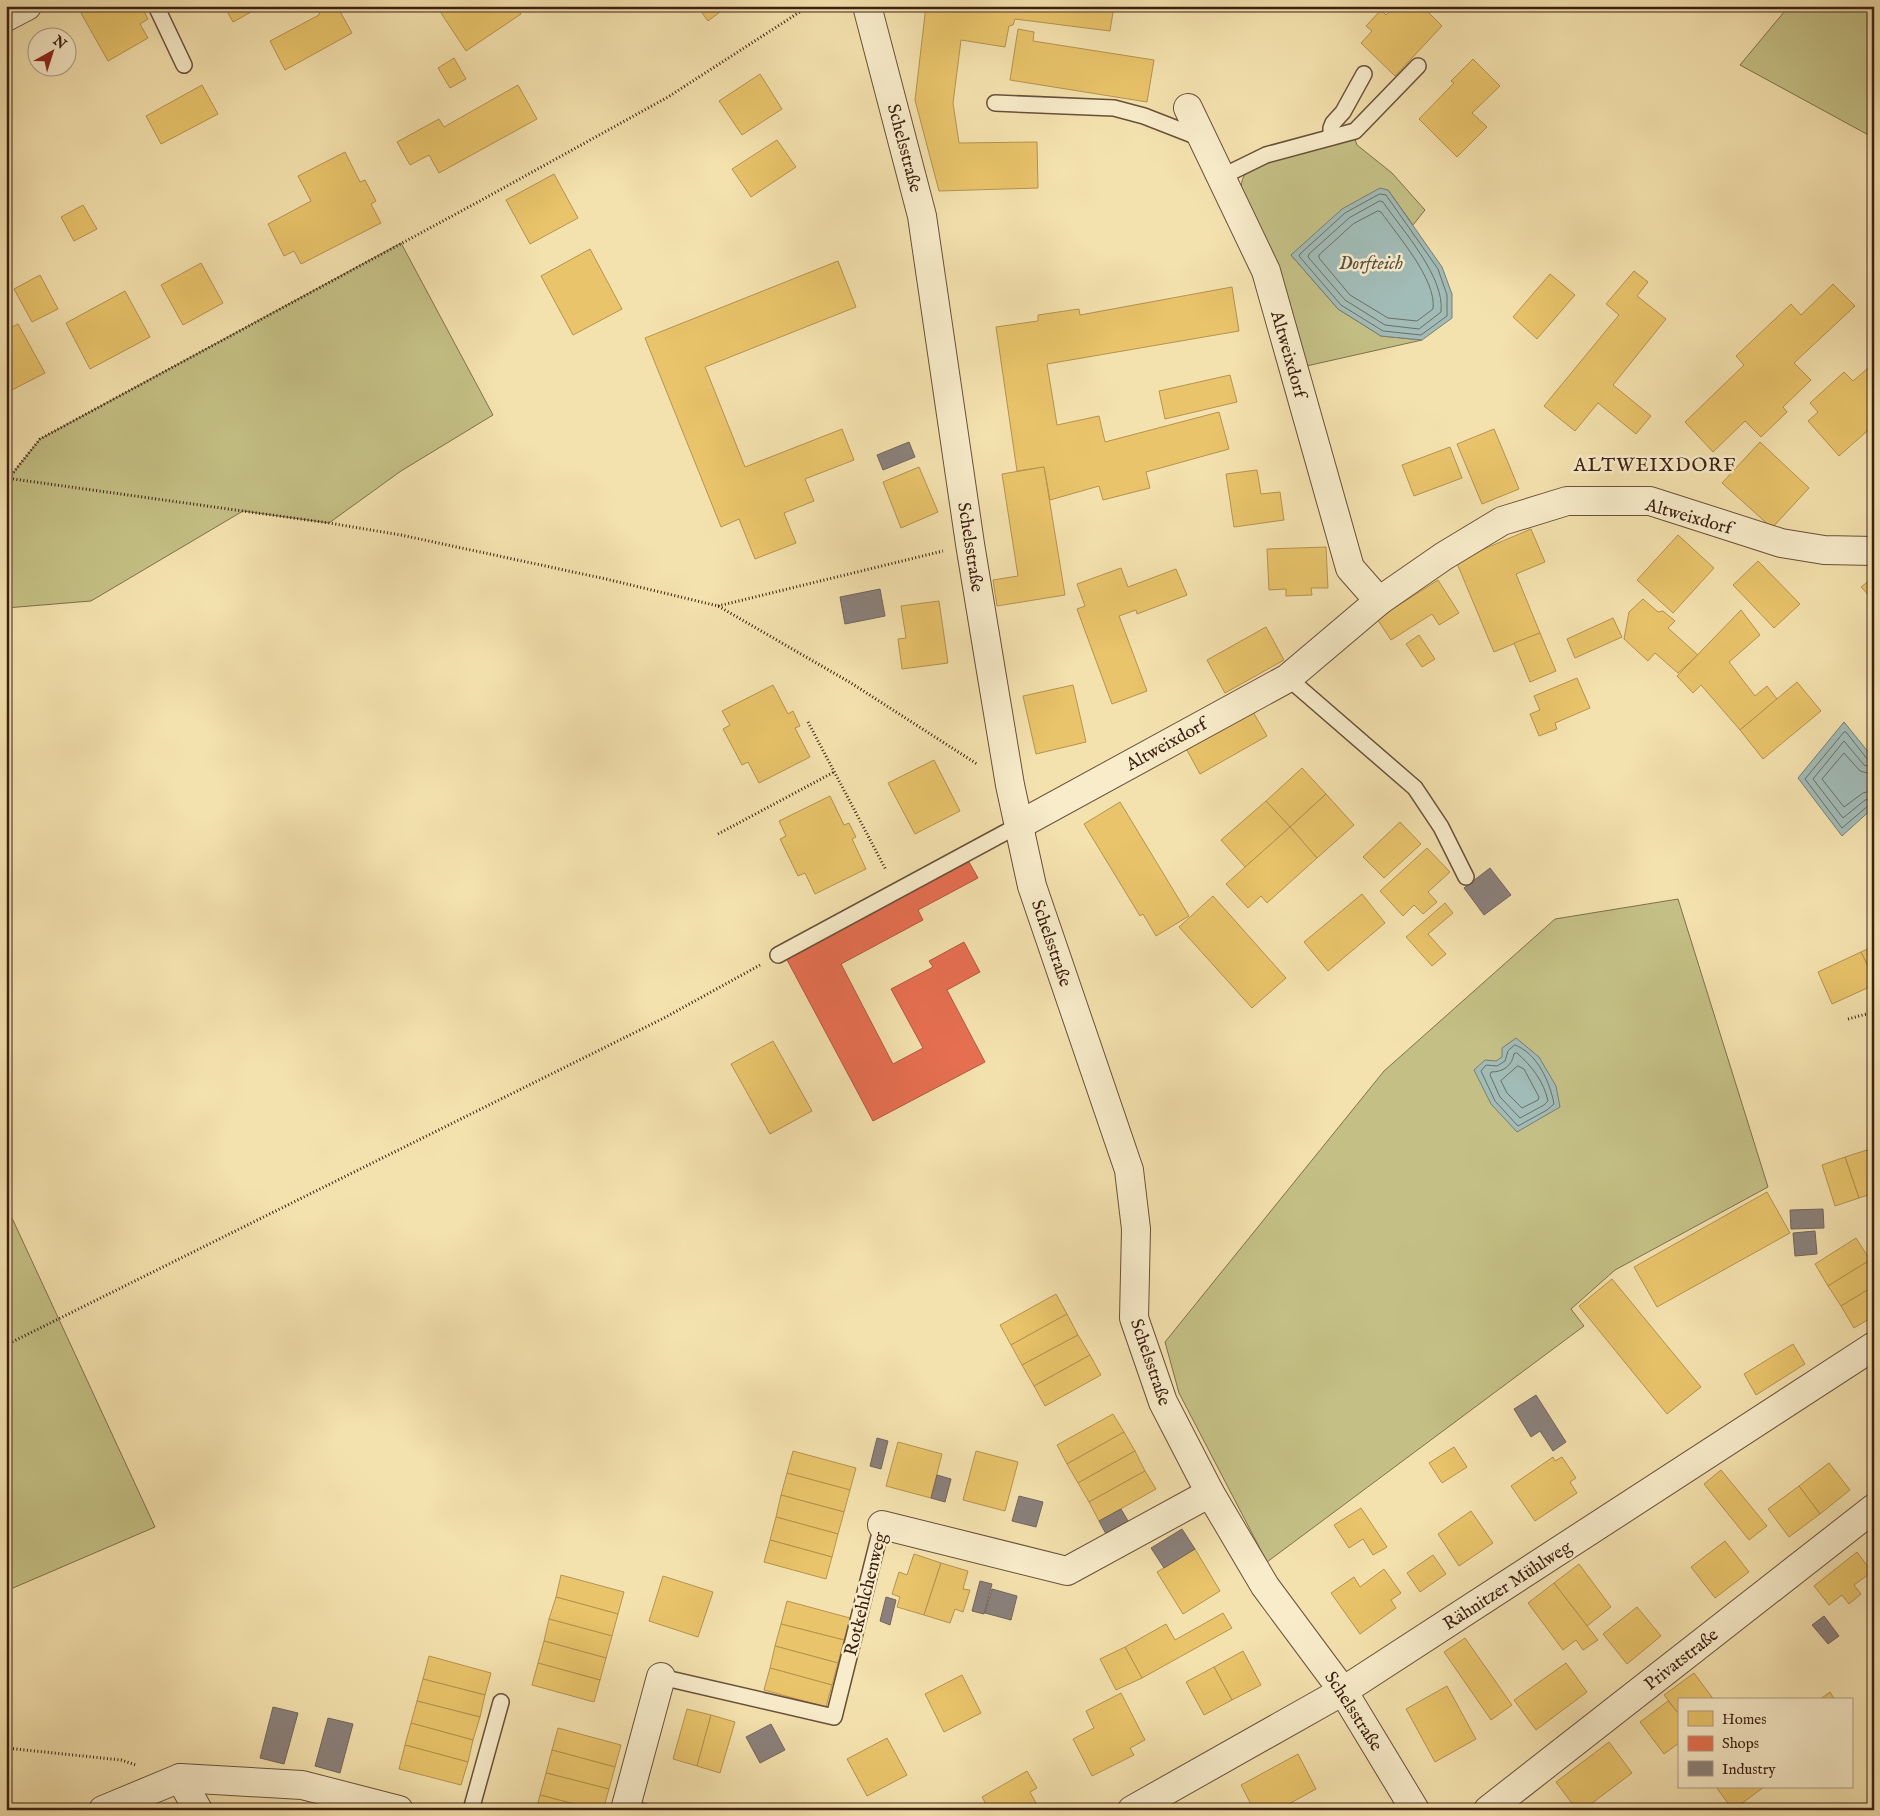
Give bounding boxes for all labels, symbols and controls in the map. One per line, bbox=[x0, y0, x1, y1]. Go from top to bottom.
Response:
north arrow bbox=[28, 28, 78, 78]
text: N bbox=[48, 31, 70, 53]
street label: Schelsstraße bbox=[881, 102, 926, 195]
water label: Dorfteich bbox=[1339, 252, 1403, 276]
street label: Altweixdorf bbox=[1264, 307, 1312, 404]
district label: ALTWEIXDORF bbox=[1573, 454, 1736, 478]
street label: Altweixdorf bbox=[1642, 494, 1738, 542]
street label: Schelsstraße bbox=[951, 501, 988, 594]
street label: Altweixdorf bbox=[1121, 712, 1214, 777]
street label: Schelsstraße bbox=[1025, 897, 1076, 990]
street label: Schelsstraße bbox=[1124, 1316, 1175, 1409]
street label: Rotkehlchenweg bbox=[840, 1530, 893, 1658]
street label: Rähnitzer Mühlweg bbox=[1439, 1536, 1577, 1636]
street label: Privatstraße bbox=[1640, 1624, 1724, 1696]
street label: Schelsstraße bbox=[1318, 1668, 1387, 1756]
legend bbox=[1678, 1698, 1852, 1788]
text: Homes bbox=[1722, 1710, 1766, 1729]
text: Shops bbox=[1722, 1734, 1759, 1753]
text: Industry bbox=[1722, 1760, 1776, 1779]

